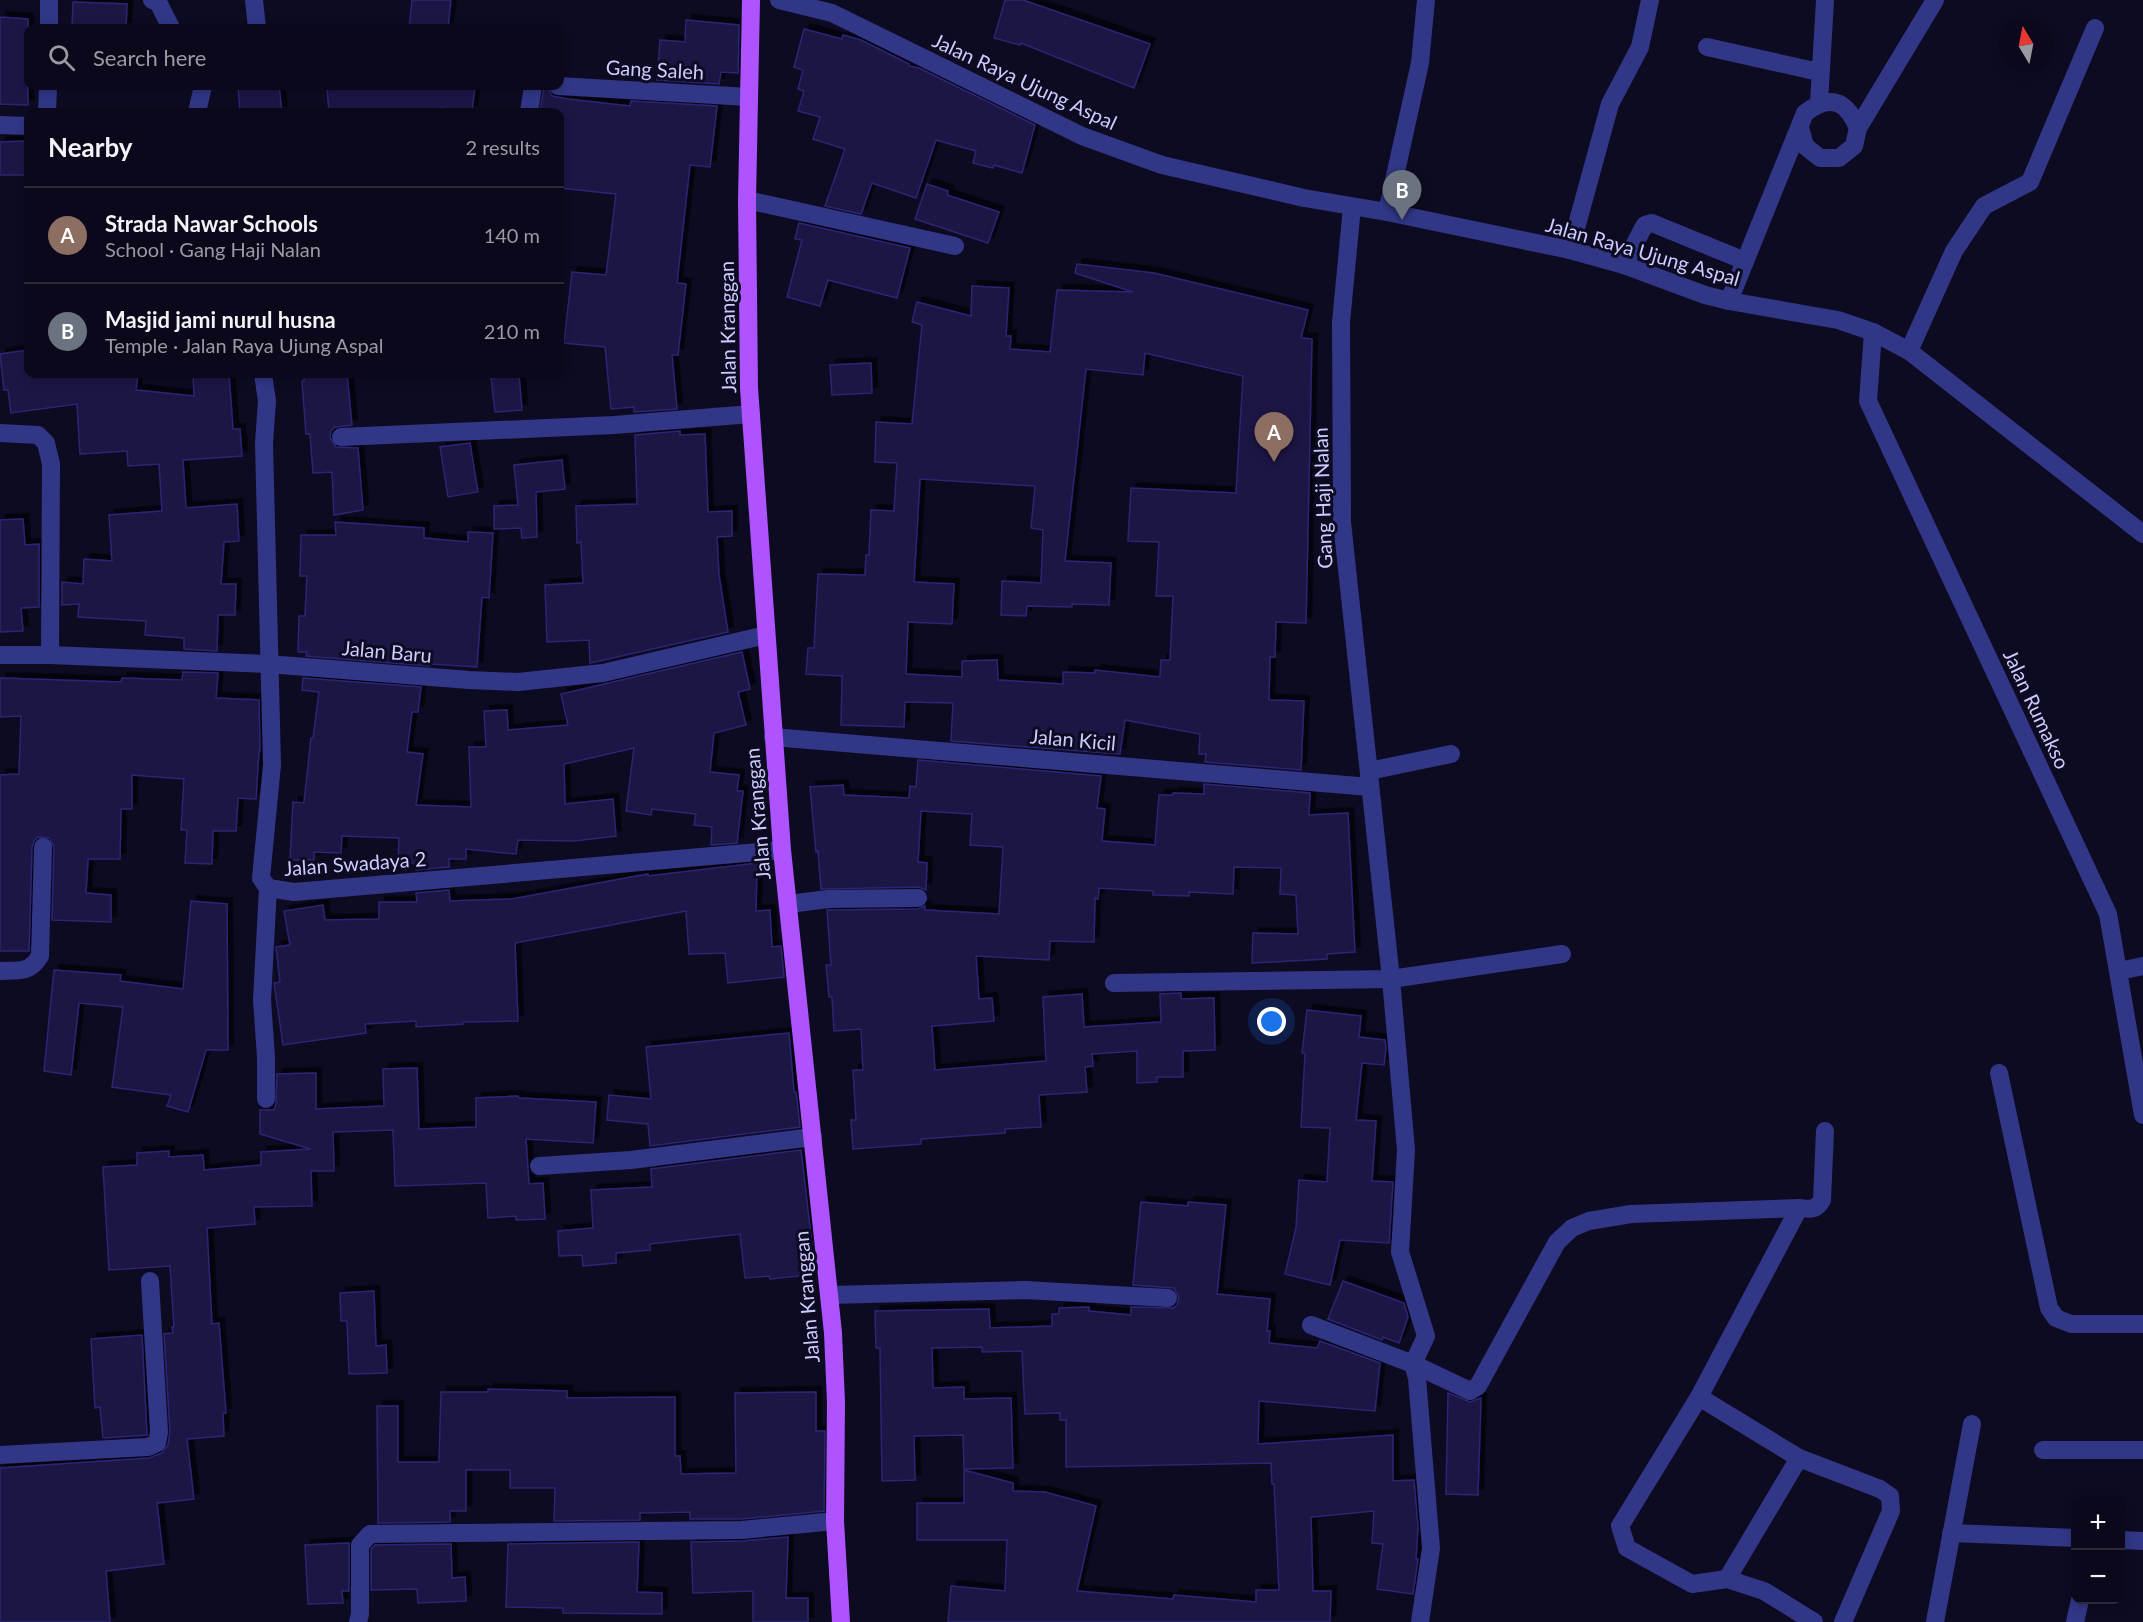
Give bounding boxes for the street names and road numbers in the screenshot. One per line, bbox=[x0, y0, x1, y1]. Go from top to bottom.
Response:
street label: Jalan Raya Ujung Aspal bbox=[929, 28, 1121, 134]
street label: Gang Saleh bbox=[605, 54, 705, 84]
street label: Jalan Raya Ujung Aspal bbox=[1543, 212, 1743, 290]
street label: Jalan Kranggan bbox=[714, 261, 740, 393]
street label: Gang Haji Nalan bbox=[1308, 427, 1336, 569]
street label: Jalan Baru bbox=[341, 635, 433, 667]
street label: Jalan Rumakso bbox=[1999, 646, 2075, 772]
street label: Jalan Kicil bbox=[1029, 723, 1117, 755]
street label: Jalan Kranggan bbox=[739, 747, 775, 881]
street label: Jalan Swadaya 2 bbox=[283, 846, 427, 880]
street label: Jalan Kranggan bbox=[788, 1230, 824, 1364]

